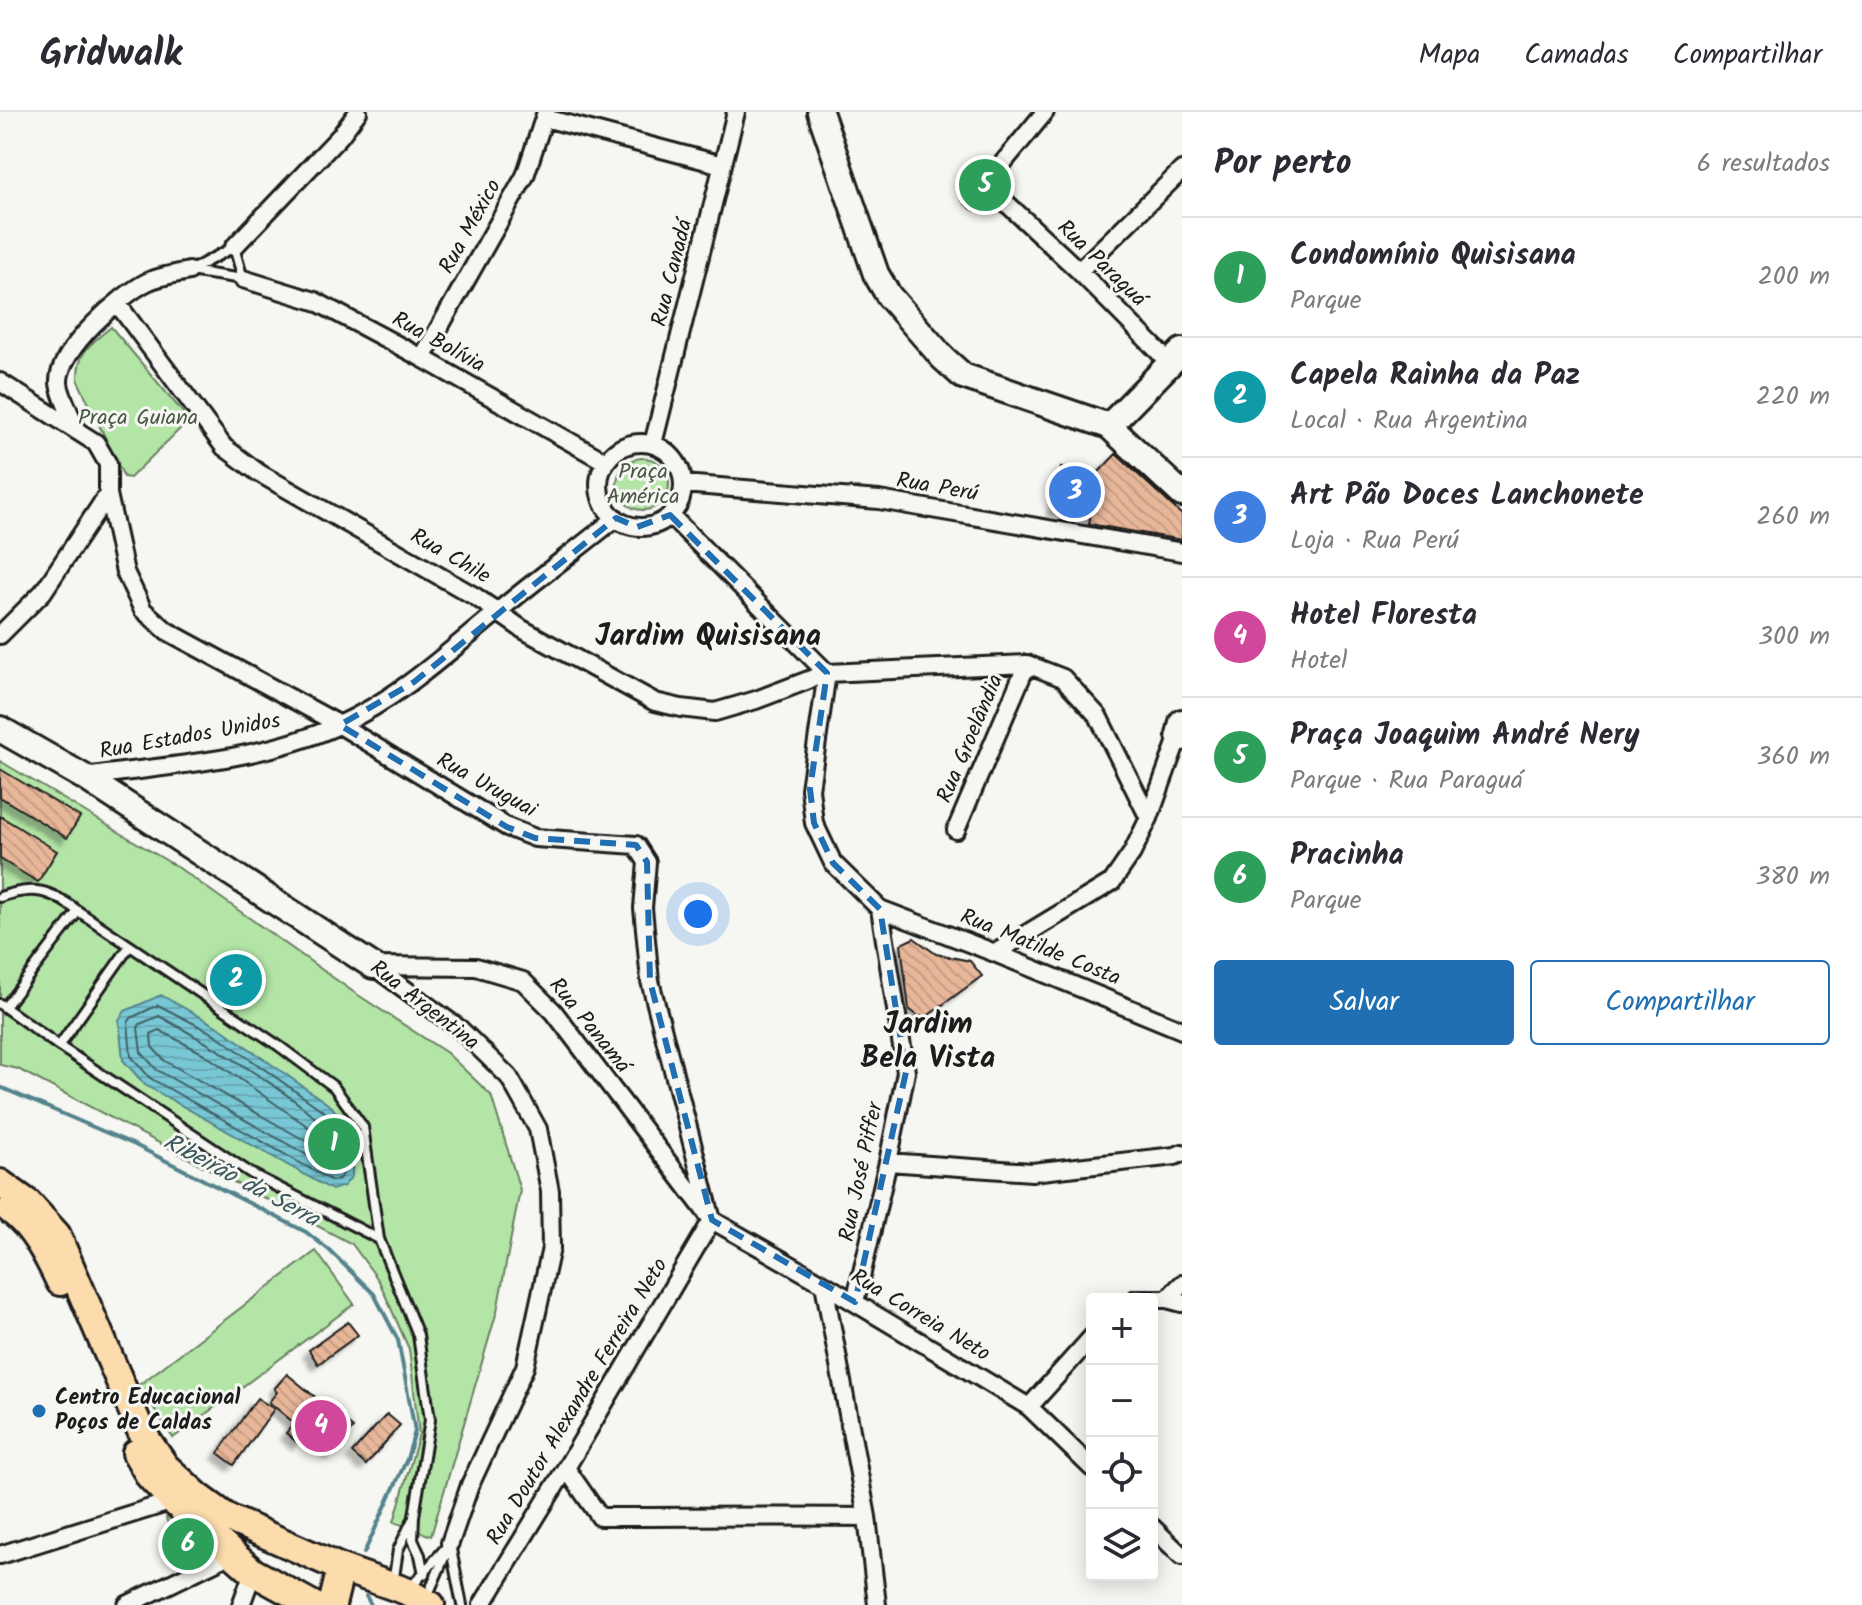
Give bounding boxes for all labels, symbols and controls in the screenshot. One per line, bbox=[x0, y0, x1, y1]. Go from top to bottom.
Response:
text: Gridwalk bbox=[40, 25, 182, 85]
text: Mapa bbox=[1419, 33, 1480, 78]
text: Camadas bbox=[1524, 33, 1629, 78]
text: Compartilhar bbox=[1673, 33, 1822, 78]
text: Por perto bbox=[1214, 137, 1352, 191]
text: 6 resultados bbox=[1697, 143, 1830, 185]
pin: 5 bbox=[959, 155, 1011, 215]
street label: Rua México bbox=[430, 173, 512, 281]
street label: Rua Paraguá bbox=[1048, 212, 1156, 318]
street label: Rua Canadá bbox=[643, 213, 704, 330]
text: Condomínio Quisisana bbox=[1290, 232, 1576, 280]
text: 1 bbox=[1236, 256, 1244, 298]
text: 200 m bbox=[1758, 256, 1830, 298]
text: Parque bbox=[1290, 280, 1361, 322]
street label: Rua Bolívia bbox=[385, 303, 491, 383]
text: Capela Rainha da Paz bbox=[1290, 352, 1580, 400]
text: 2 bbox=[1232, 376, 1248, 418]
text: 220 m bbox=[1756, 376, 1830, 418]
text: Local · Rua Argentina bbox=[1290, 400, 1528, 442]
park label: Praça Guiana bbox=[78, 401, 198, 436]
park label: Praça América bbox=[606, 455, 680, 515]
pin: 3 bbox=[1049, 462, 1101, 522]
street label: Rua Perú bbox=[893, 464, 981, 512]
text: Art Pão Doces Lanchonete bbox=[1290, 472, 1644, 520]
text: 3 bbox=[1233, 496, 1247, 538]
text: 260 m bbox=[1756, 496, 1830, 538]
street label: Rua Chile bbox=[403, 520, 497, 594]
text: Loja · Rua Perú bbox=[1290, 520, 1459, 562]
text: Hotel Floresta bbox=[1290, 592, 1477, 640]
district label: Jardim Quisisana bbox=[595, 613, 821, 661]
text: 4 bbox=[1233, 616, 1247, 658]
text: 300 m bbox=[1758, 616, 1830, 658]
text: Hotel bbox=[1290, 640, 1347, 682]
street label: Rua Groelândia bbox=[928, 669, 1014, 809]
street label: Rua Estados Unidos bbox=[97, 704, 284, 770]
text: Praça Joaquim André Nery bbox=[1290, 712, 1640, 760]
text: 5 bbox=[1233, 736, 1247, 778]
text: 360 m bbox=[1757, 736, 1830, 778]
street label: Rua Uruguai bbox=[429, 744, 543, 828]
text: Parque · Rua Paraguá bbox=[1290, 760, 1523, 802]
text: Pracinha bbox=[1290, 832, 1404, 880]
text: 6 bbox=[1233, 856, 1247, 898]
text: 380 m bbox=[1755, 856, 1830, 898]
text: Parque bbox=[1290, 880, 1361, 922]
your location bbox=[678, 894, 718, 934]
street label: Rua Matilde Costa bbox=[954, 900, 1126, 996]
pin: 2 bbox=[210, 950, 262, 1010]
street label: Rua Argentina bbox=[362, 952, 486, 1060]
button: Salvar bbox=[1214, 960, 1514, 1045]
button: Compartilhar bbox=[1530, 960, 1830, 1045]
street label: Rua Panamá bbox=[539, 970, 640, 1084]
district label: Jardim Bela Vista bbox=[861, 1001, 995, 1083]
street label: Rua José Piffer bbox=[830, 1097, 894, 1245]
pin: 1 bbox=[308, 1114, 360, 1174]
water label: Ribeirão da Serra bbox=[156, 1123, 328, 1239]
street label: Rua Doutor Alexandre Ferreira Neto bbox=[478, 1252, 678, 1552]
street label: Rua Correia Neto bbox=[843, 1260, 997, 1372]
map controls bbox=[1086, 1293, 1158, 1581]
button: + bbox=[1086, 1293, 1158, 1365]
button: − bbox=[1086, 1365, 1158, 1437]
place label: Centro Educacional Poços de Caldas bbox=[55, 1381, 240, 1441]
pin: 4 bbox=[295, 1396, 347, 1456]
marker: Centro Educacional Poços de Caldas bbox=[30, 1402, 48, 1420]
button: locate bbox=[1086, 1437, 1158, 1509]
button: layers bbox=[1086, 1509, 1158, 1581]
pin: 6 bbox=[162, 1514, 214, 1574]

